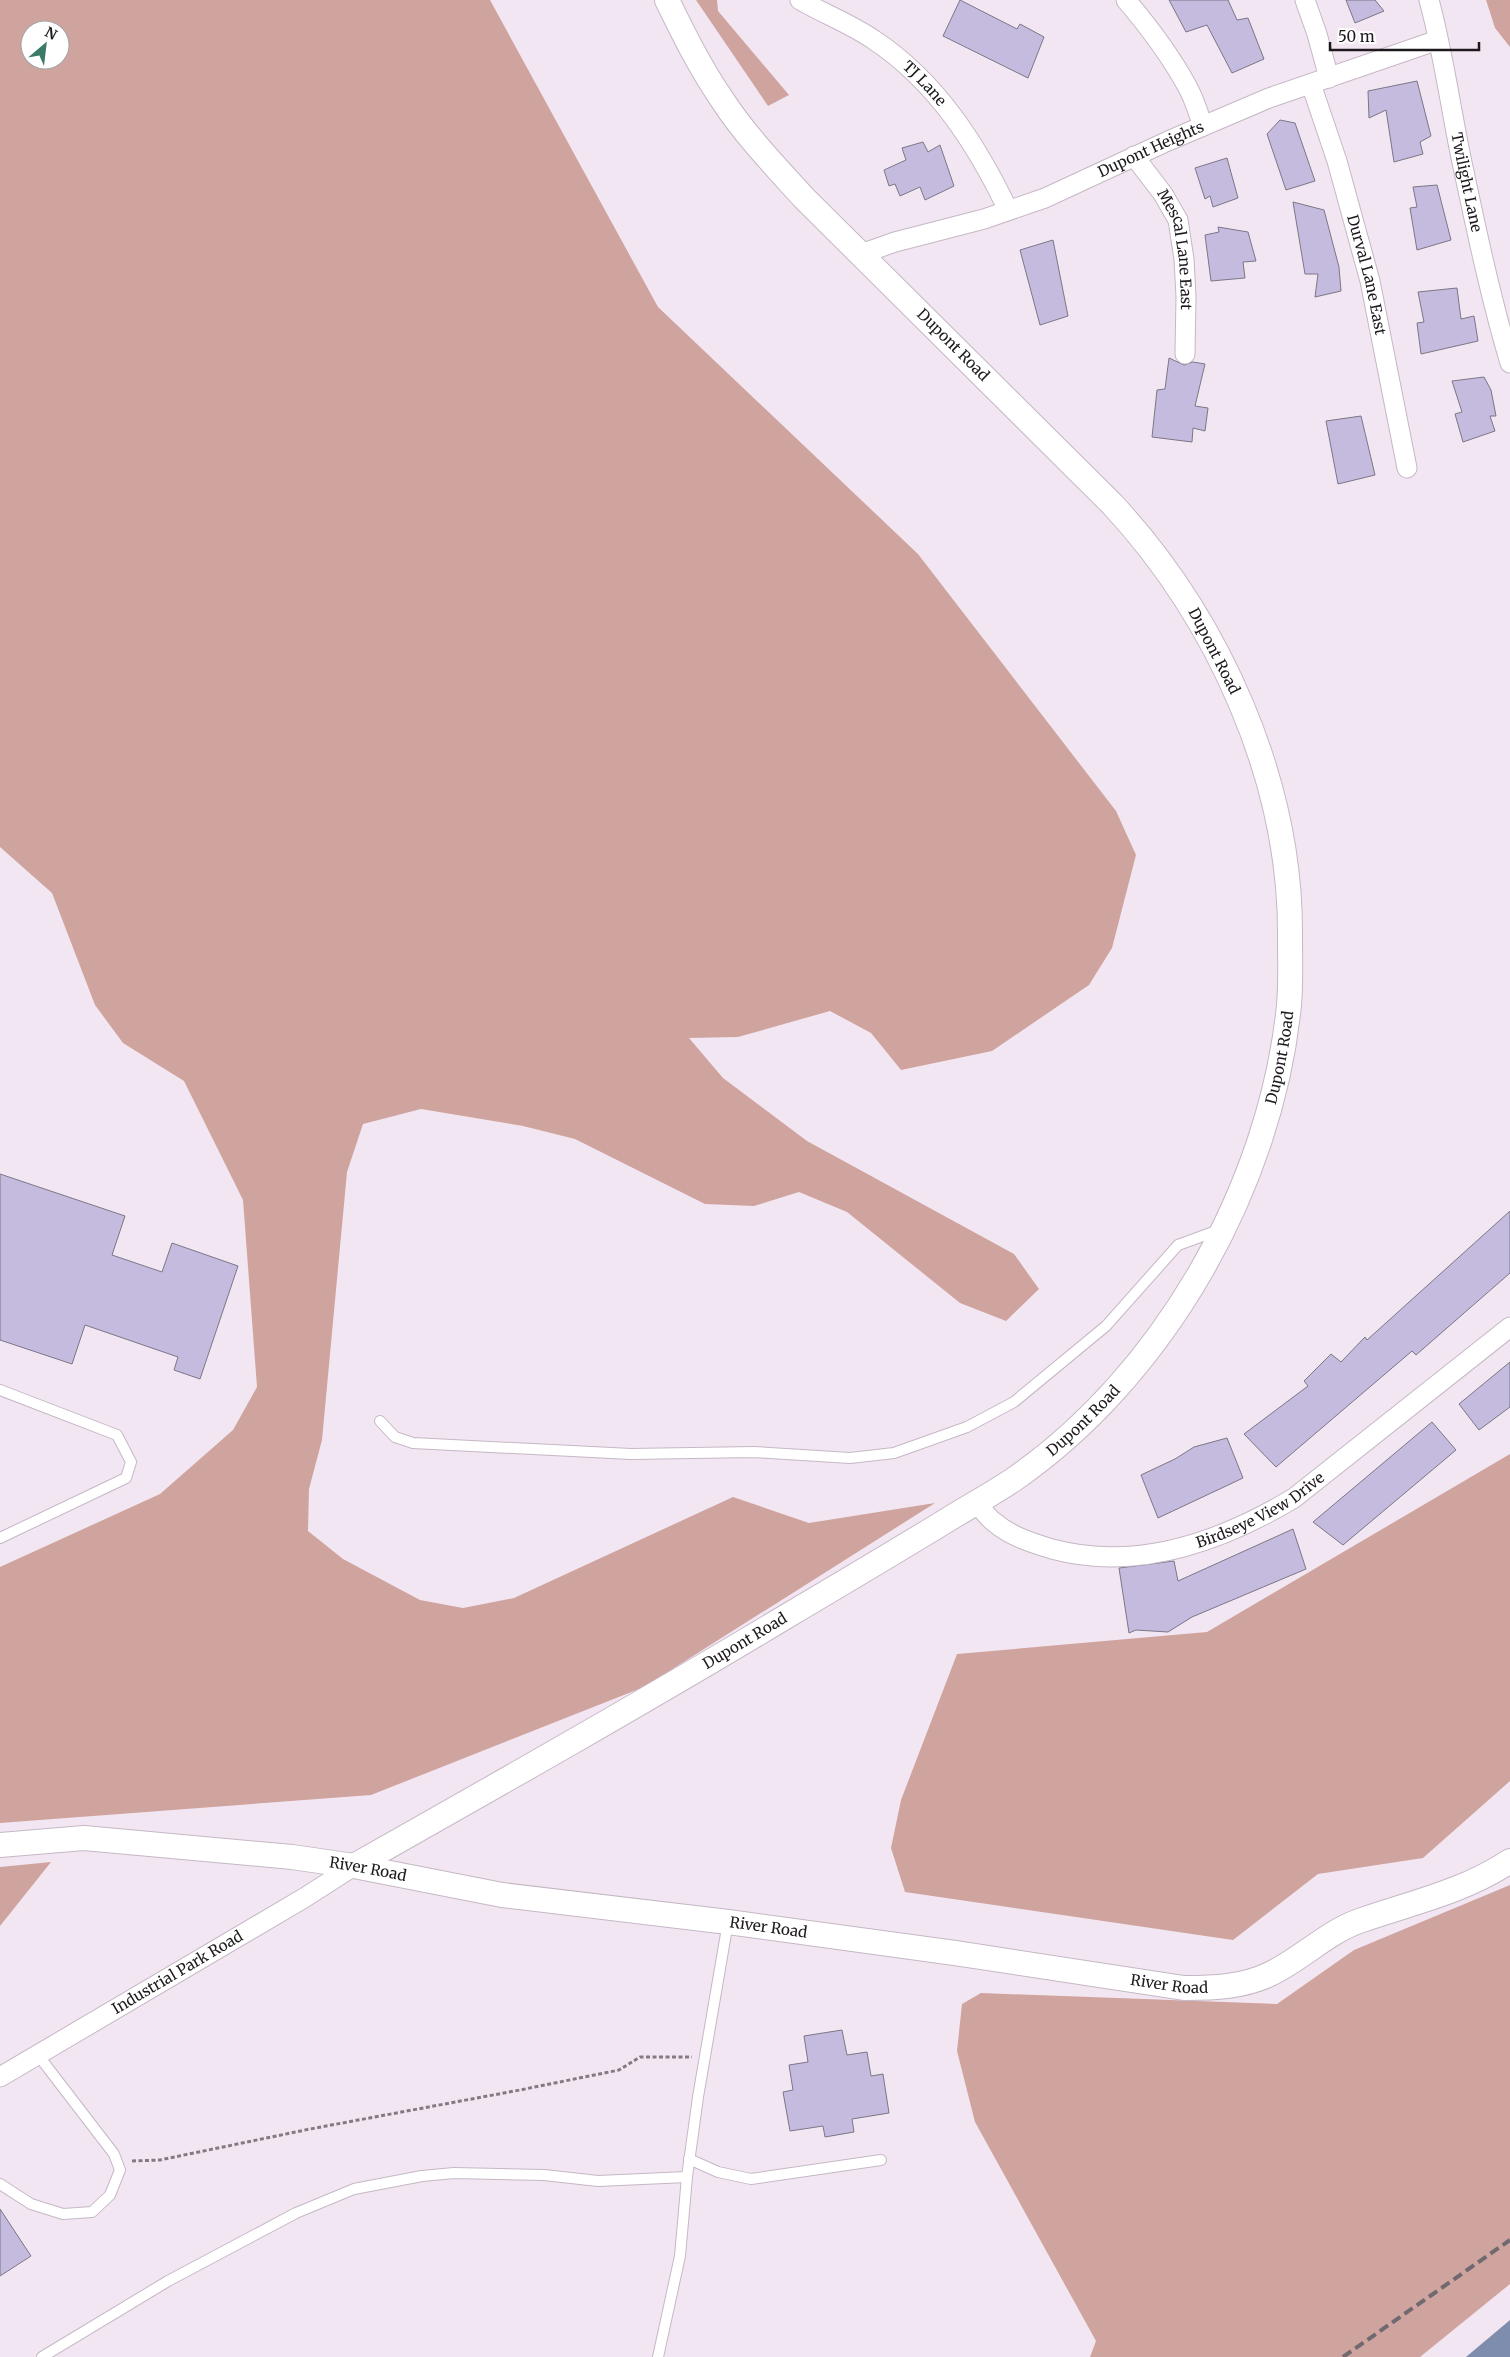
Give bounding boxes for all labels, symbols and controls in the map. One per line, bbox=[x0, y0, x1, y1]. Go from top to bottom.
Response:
north arrow bbox=[20, 20, 70, 70]
scale bar bbox=[1330, 20, 1479, 52]
text: N bbox=[42, 23, 60, 44]
text: 50 m bbox=[1338, 27, 1375, 46]
street label: TJ Lane bbox=[899, 56, 951, 110]
street label: Dupont Heights bbox=[1095, 117, 1207, 181]
street label: Twilight Lane bbox=[1447, 131, 1487, 234]
street label: Mescal Lane East bbox=[1153, 185, 1196, 310]
street label: Durval Lane East bbox=[1343, 212, 1390, 337]
street label: Dupont Road bbox=[913, 304, 994, 385]
street label: Dupont Road bbox=[1185, 604, 1244, 697]
street label: Dupont Road bbox=[1261, 1010, 1297, 1106]
street label: Dupont Road bbox=[1042, 1381, 1124, 1460]
street label: Birdseye View Drive bbox=[1194, 1468, 1328, 1552]
street label: Dupont Road bbox=[699, 1608, 790, 1673]
street label: River Road bbox=[328, 1853, 408, 1885]
street label: River Road bbox=[728, 1912, 808, 1942]
street label: Industrial Park Road bbox=[108, 1926, 246, 2018]
street label: River Road bbox=[1129, 1970, 1208, 1997]

